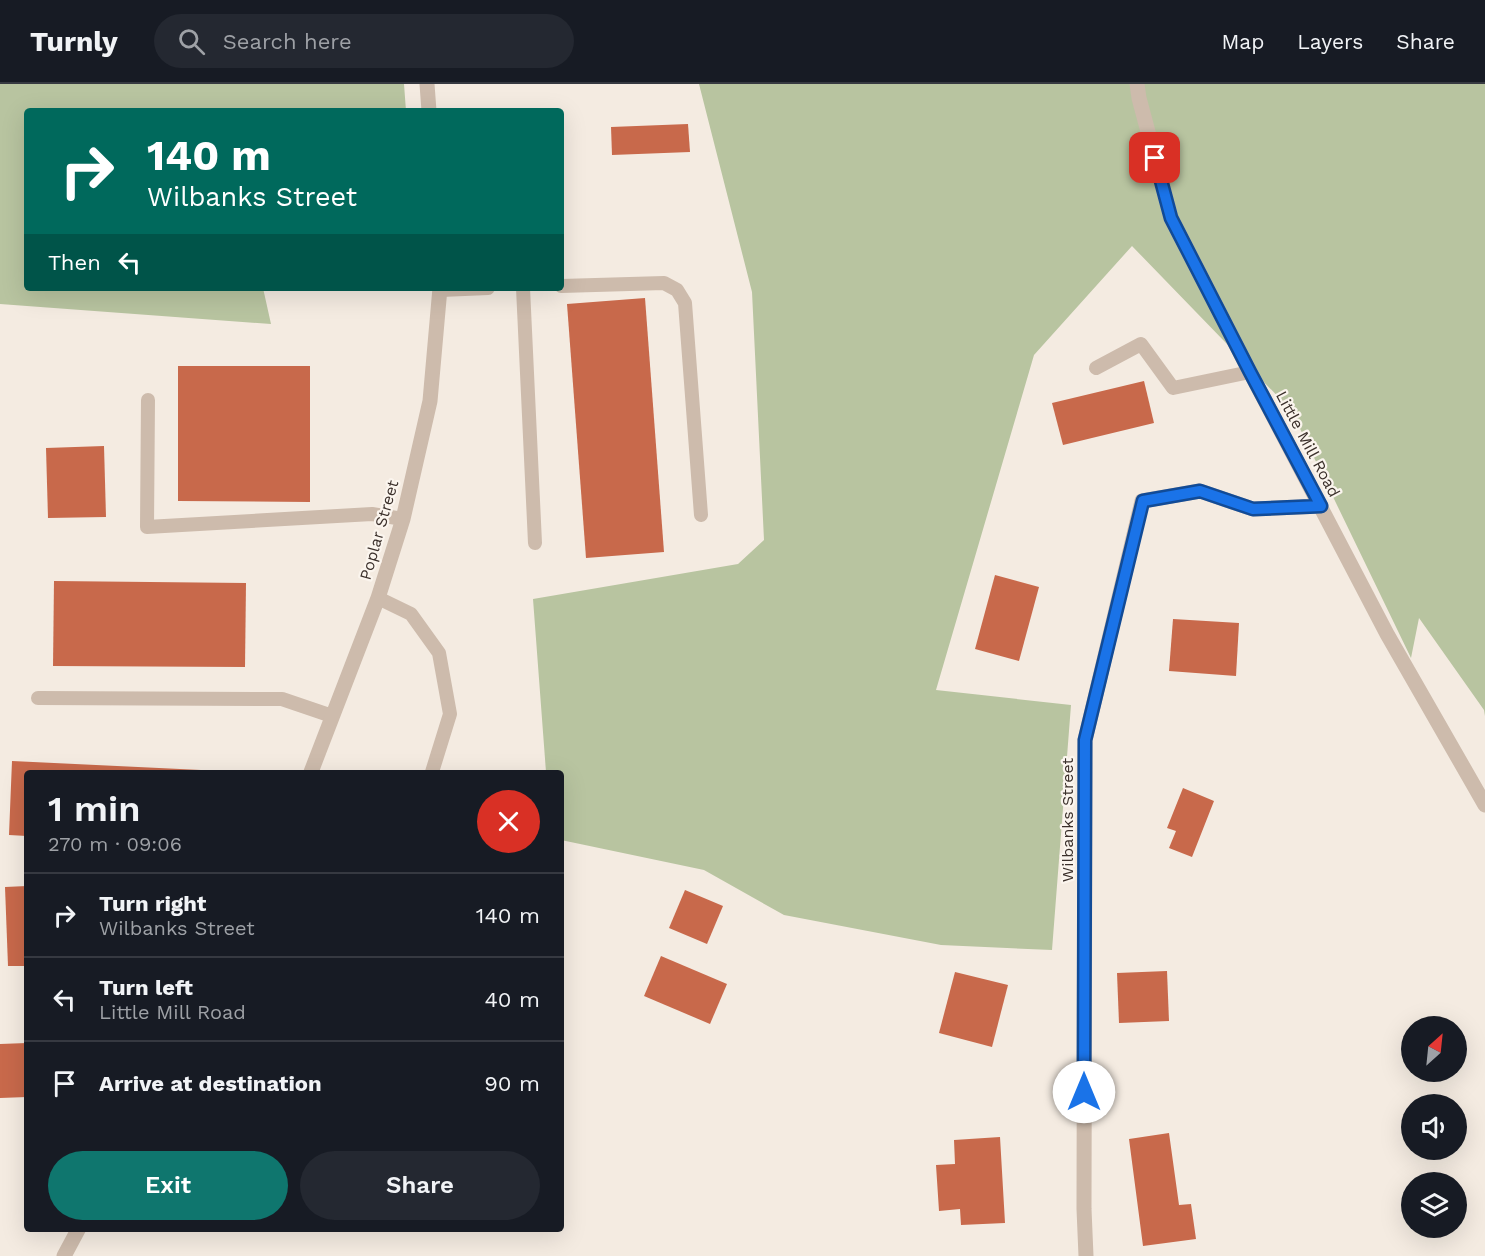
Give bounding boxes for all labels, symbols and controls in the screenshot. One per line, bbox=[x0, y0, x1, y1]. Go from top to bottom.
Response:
search box bbox=[154, 14, 574, 68]
text: Turnly bbox=[30, 25, 118, 58]
icon: search bbox=[175, 25, 208, 58]
text: Search here bbox=[223, 29, 352, 54]
text: Map bbox=[1221, 29, 1264, 54]
text: Layers bbox=[1297, 29, 1363, 54]
text: Share bbox=[1396, 29, 1455, 54]
text: 140 m bbox=[147, 131, 271, 180]
icon: right bbox=[48, 132, 126, 210]
pin bbox=[1129, 132, 1180, 183]
icon: arrive bbox=[1138, 141, 1171, 174]
text: Wilbanks Street bbox=[147, 181, 357, 213]
icon: left bbox=[113, 246, 146, 279]
text: Then bbox=[48, 250, 101, 275]
street label: Little Mill Road bbox=[1272, 388, 1344, 500]
street label: Poplar Street bbox=[356, 478, 402, 582]
street label: Wilbanks Street bbox=[1058, 757, 1077, 882]
text: 1 min bbox=[48, 788, 140, 830]
button: close bbox=[477, 790, 540, 853]
text: 270 m · 09:06 bbox=[48, 832, 182, 856]
text: Turn right bbox=[99, 891, 206, 916]
icon: right bbox=[48, 899, 81, 932]
text: 140 m bbox=[476, 903, 540, 928]
text: Wilbanks Street bbox=[99, 916, 255, 940]
text: Turn left bbox=[99, 975, 193, 1000]
icon: left bbox=[48, 983, 81, 1016]
text: 40 m bbox=[484, 987, 540, 1012]
text: Little Mill Road bbox=[99, 1000, 246, 1024]
north arrow bbox=[1401, 1016, 1467, 1082]
map controls bbox=[1401, 1016, 1467, 1238]
position arrow bbox=[1052, 1060, 1116, 1124]
icon: arrive bbox=[48, 1067, 81, 1100]
text: Arrive at destination bbox=[99, 1071, 322, 1096]
text: 90 m bbox=[484, 1071, 540, 1096]
button: sound bbox=[1401, 1094, 1467, 1160]
button: Exit bbox=[48, 1151, 288, 1220]
button: Share bbox=[300, 1151, 540, 1220]
button: layers bbox=[1401, 1172, 1467, 1238]

